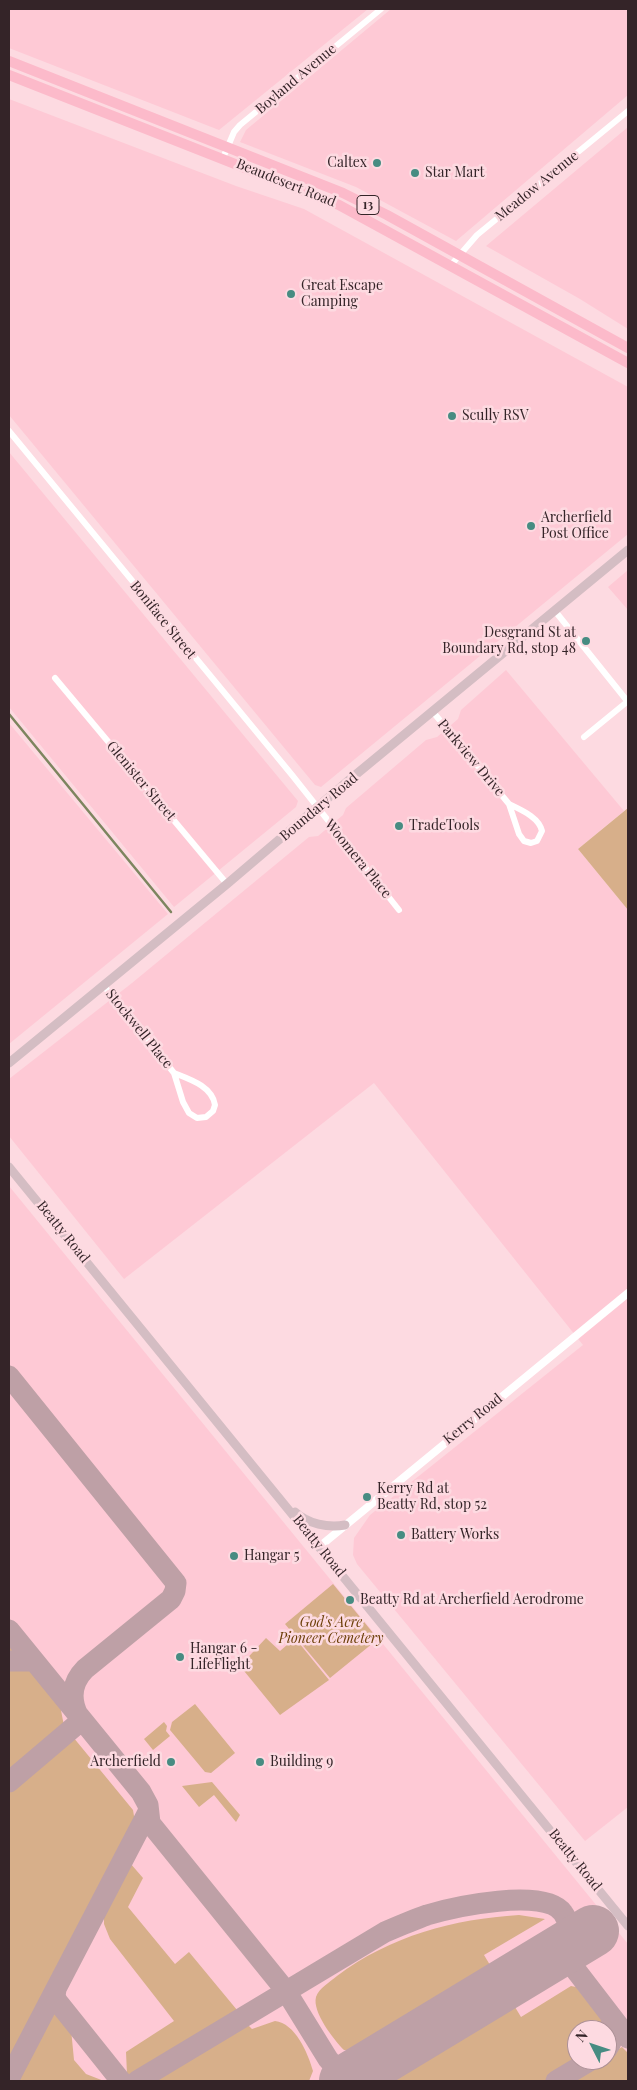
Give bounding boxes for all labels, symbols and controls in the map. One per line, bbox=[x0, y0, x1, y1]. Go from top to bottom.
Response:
street label: Boyland Avenue bbox=[252, 40, 340, 118]
street label: Meadow Avenue bbox=[492, 147, 582, 225]
street label: Beaudesert Road bbox=[234, 155, 338, 211]
place label: Caltex bbox=[327, 155, 367, 171]
marker: Caltex bbox=[371, 157, 383, 169]
place label: Star Mart bbox=[425, 165, 484, 181]
marker: Star Mart bbox=[409, 167, 421, 179]
road number: 13 bbox=[357, 196, 379, 214]
place label: Great Escape Camping bbox=[301, 278, 383, 310]
marker: Great Escape Camping bbox=[285, 288, 297, 300]
place label: Scully RSV bbox=[462, 408, 528, 424]
marker: Scully RSV bbox=[446, 410, 458, 422]
place label: Archerfield Post Office bbox=[541, 510, 612, 542]
marker: Archerfield Post Office bbox=[525, 520, 537, 532]
street label: Boniface Street bbox=[126, 578, 200, 662]
place label: Desgrand St at Boundary Rd, stop 48 bbox=[442, 625, 576, 658]
marker: Desgrand St at Boundary Rd, stop 48 bbox=[580, 635, 592, 647]
street label: Parkview Drive bbox=[434, 716, 508, 800]
street label: Glenister Street bbox=[103, 738, 179, 824]
street label: Boundary Road bbox=[277, 770, 361, 844]
street label: Woomera Place bbox=[321, 816, 395, 902]
place label: TradeTools bbox=[409, 818, 479, 834]
marker: TradeTools bbox=[393, 820, 405, 832]
street label: Stockwell Place bbox=[102, 986, 176, 1072]
street label: Beatty Road bbox=[33, 1198, 93, 1266]
street label: Kerry Road bbox=[440, 1390, 506, 1448]
place label: Kerry Rd at Beatty Rd, stop 52 bbox=[377, 1481, 487, 1514]
marker: Kerry Rd at Beatty Rd, stop 52 bbox=[361, 1491, 373, 1503]
street label: Beatty Road bbox=[289, 1512, 349, 1580]
place label: Battery Works bbox=[411, 1527, 499, 1543]
marker: Battery Works bbox=[395, 1529, 407, 1541]
place label: Hangar 5 bbox=[244, 1548, 299, 1564]
marker: Hangar 5 bbox=[228, 1550, 240, 1562]
place label: Beatty Rd at Archerfield Aerodrome bbox=[360, 1592, 584, 1608]
marker: Beatty Rd at Archerfield Aerodrome bbox=[344, 1594, 356, 1606]
park label: God's Acre Pioneer Cemetery bbox=[278, 1615, 384, 1648]
place label: Hangar 6 - LifeFlight bbox=[190, 1641, 257, 1674]
marker: Hangar 6 - LifeFlight bbox=[174, 1651, 186, 1663]
place label: Archerfield bbox=[90, 1754, 161, 1770]
place label: Building 9 bbox=[270, 1754, 333, 1770]
marker: Archerfield bbox=[165, 1756, 177, 1768]
marker: Building 9 bbox=[254, 1756, 266, 1768]
street label: Beatty Road bbox=[545, 1826, 605, 1894]
north arrow bbox=[567, 2020, 617, 2070]
text: N bbox=[571, 2025, 592, 2046]

